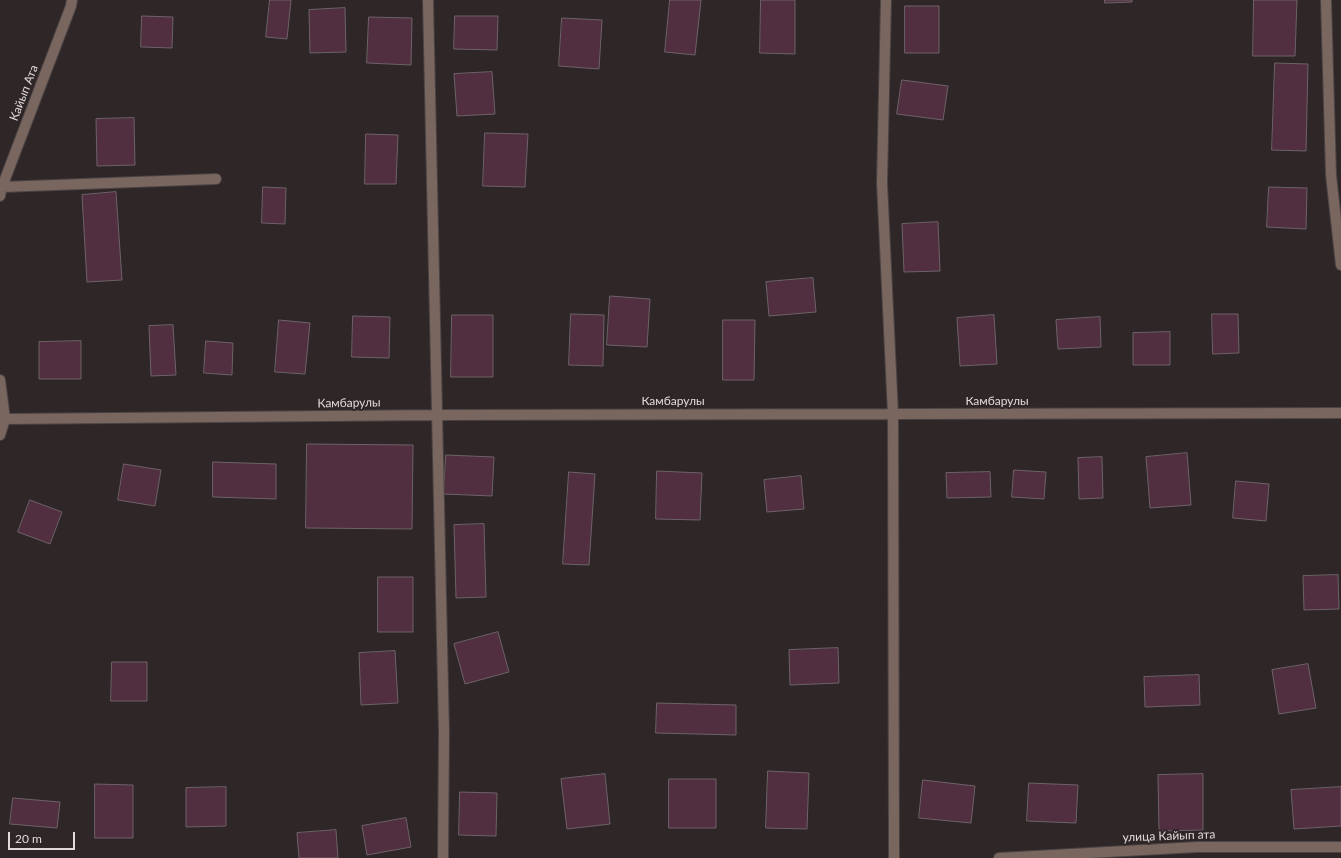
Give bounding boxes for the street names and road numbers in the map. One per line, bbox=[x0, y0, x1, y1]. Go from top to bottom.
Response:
street label: Кайып Ата bbox=[7, 63, 41, 123]
street label: Камбарулы bbox=[641, 394, 705, 408]
street label: Камбарулы bbox=[965, 394, 1029, 408]
street label: Камбарулы bbox=[317, 395, 381, 411]
street label: улица Кайып ата bbox=[1122, 827, 1216, 845]

